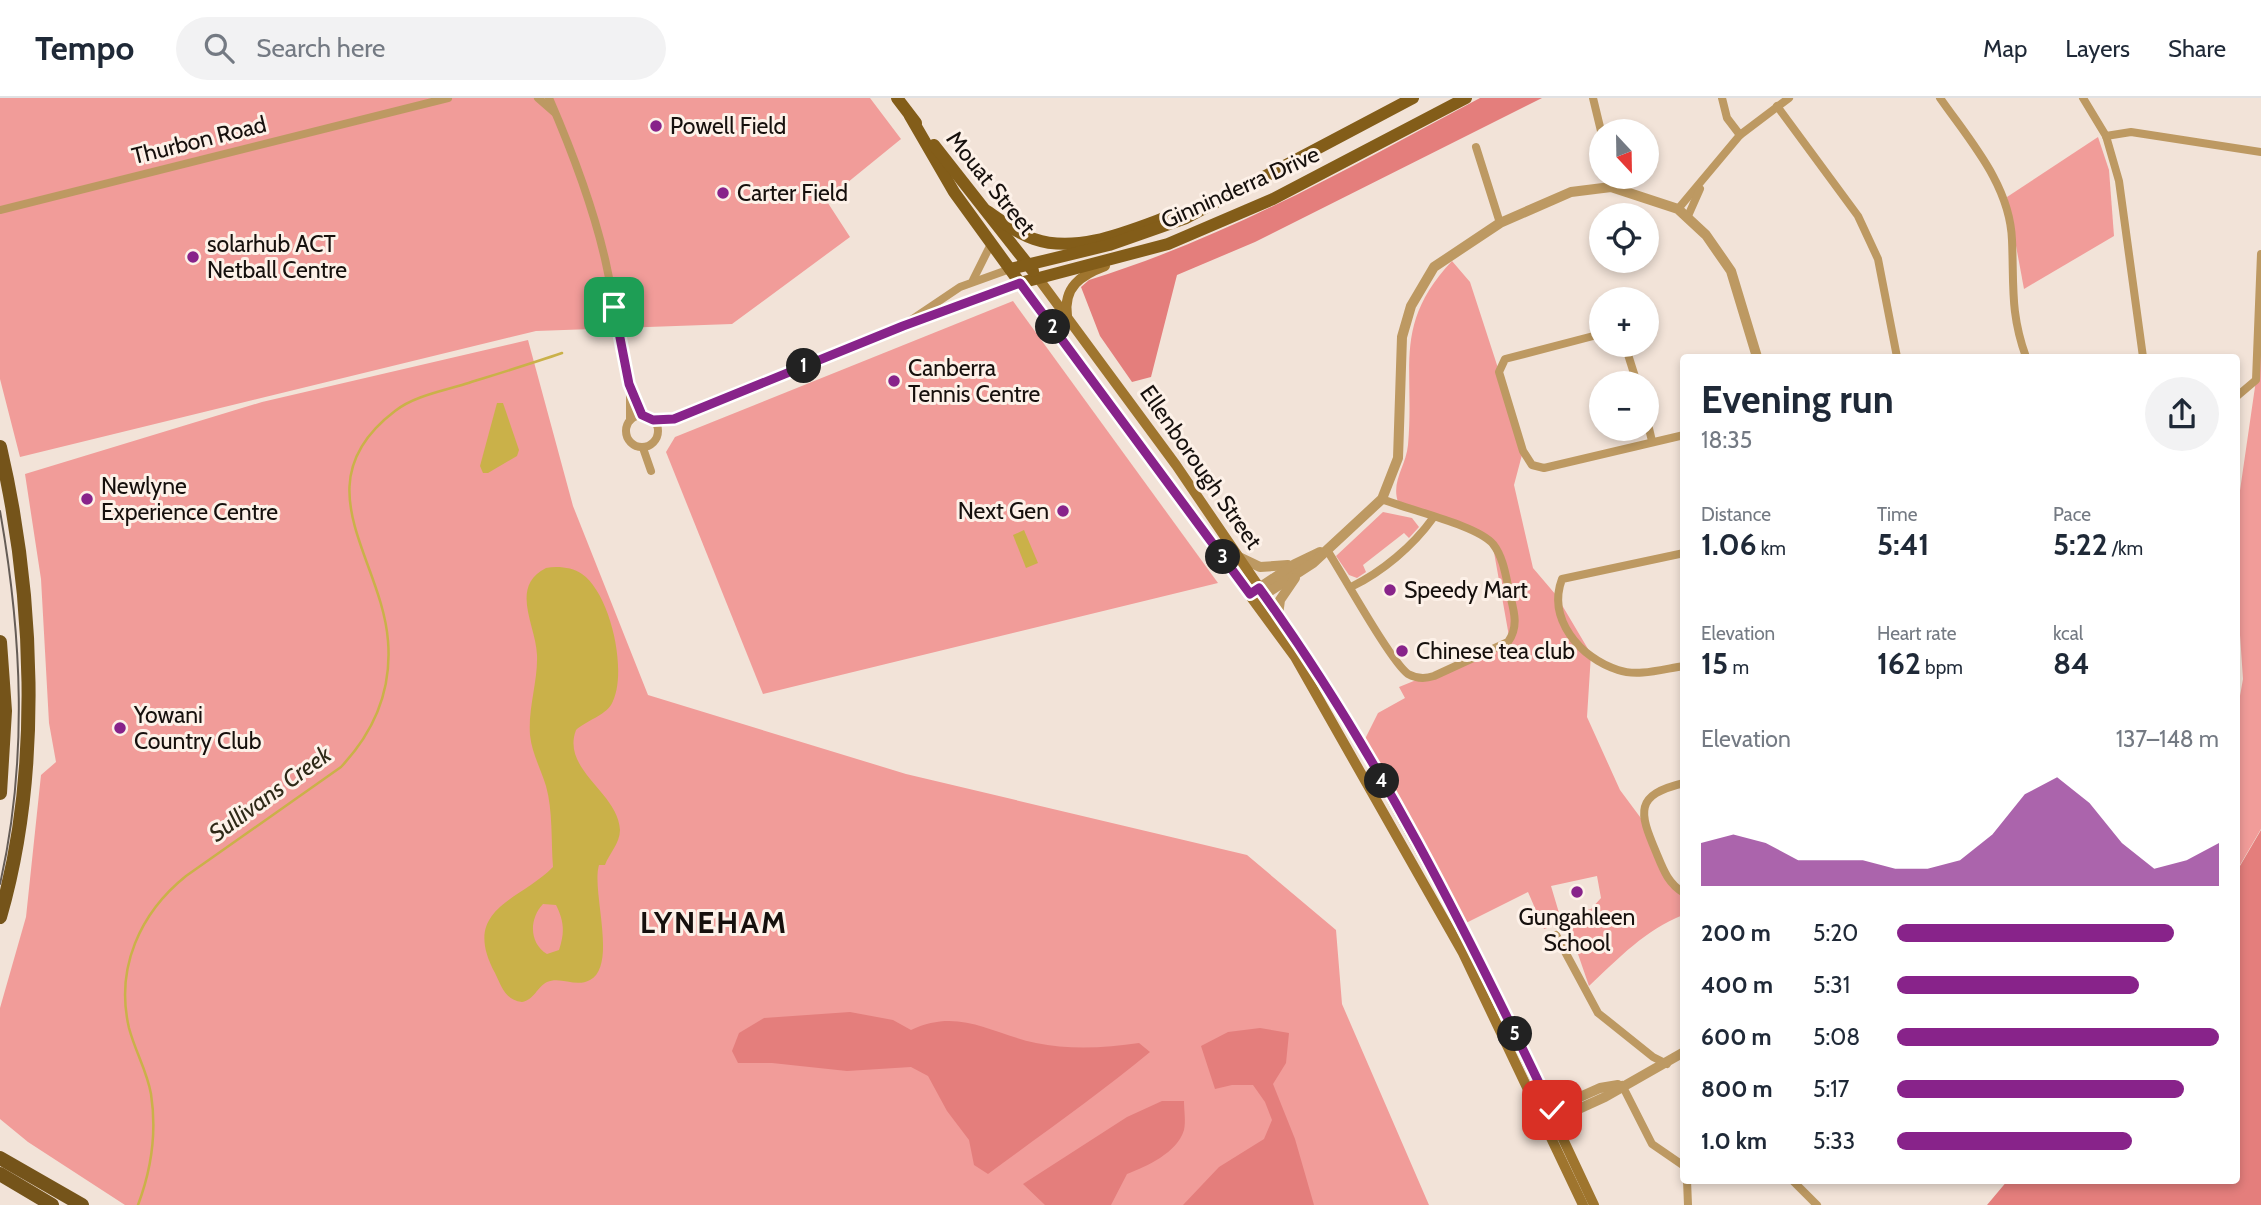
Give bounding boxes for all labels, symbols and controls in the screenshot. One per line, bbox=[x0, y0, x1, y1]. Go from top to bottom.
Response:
search box bbox=[176, 17, 666, 80]
text: Tempo bbox=[35, 28, 134, 68]
icon: search bbox=[200, 29, 238, 67]
text: Search here bbox=[256, 32, 385, 64]
text: Map bbox=[1983, 34, 2027, 63]
text: Layers bbox=[2065, 34, 2130, 63]
text: Share bbox=[2168, 34, 2226, 63]
street label: Thurbon Road bbox=[129, 110, 269, 170]
place label: Powell Field bbox=[670, 112, 786, 140]
marker: Powell Field bbox=[648, 118, 664, 134]
north arrow bbox=[1589, 119, 1659, 189]
map controls bbox=[1589, 119, 1659, 441]
street label: Mouat Street bbox=[940, 125, 1042, 241]
street label: Ginninderra Drive bbox=[1156, 139, 1324, 234]
place label: Carter Field bbox=[737, 179, 848, 207]
marker: Carter Field bbox=[715, 185, 731, 201]
button: locate bbox=[1589, 203, 1659, 273]
place label: solarhub ACT Netball Centre bbox=[207, 230, 347, 284]
marker: solarhub ACT Netball Centre bbox=[185, 249, 201, 265]
pin bbox=[584, 277, 644, 337]
button: + bbox=[1589, 287, 1659, 357]
icon: arrive bbox=[595, 288, 633, 326]
pin: 2 bbox=[1036, 310, 1070, 344]
text: 2 bbox=[1047, 315, 1058, 338]
pin: 1 bbox=[786, 348, 822, 384]
text: 1 bbox=[800, 354, 807, 377]
place label: Canberra Tennis Centre bbox=[908, 354, 1041, 408]
button: − bbox=[1589, 371, 1659, 441]
marker: Canberra Tennis Centre bbox=[886, 373, 902, 389]
text: Evening run bbox=[1701, 376, 1894, 423]
button: share bbox=[2145, 377, 2219, 451]
street label: Ellenborough Street bbox=[1134, 380, 1268, 554]
text: 18:35 bbox=[1701, 426, 1752, 454]
place label: Newlyne Experience Centre bbox=[101, 472, 278, 526]
marker: Newlyne Experience Centre bbox=[79, 491, 95, 507]
place label: Next Gen bbox=[958, 497, 1049, 525]
marker: Next Gen bbox=[1055, 503, 1071, 519]
text: Distance bbox=[1701, 503, 1771, 526]
text: Time bbox=[1877, 503, 1917, 526]
text: Pace bbox=[2053, 503, 2091, 526]
text: 1.06 bbox=[1701, 526, 1757, 563]
text: 5:41 bbox=[1877, 526, 1929, 563]
text: 5:22 bbox=[2053, 526, 2108, 563]
text: km bbox=[1757, 537, 1786, 560]
text: /km bbox=[2108, 537, 2143, 560]
pin: 3 bbox=[1206, 540, 1240, 574]
text: 3 bbox=[1217, 545, 1228, 568]
place label: Speedy Mart bbox=[1404, 576, 1528, 604]
marker: Speedy Mart bbox=[1382, 582, 1398, 598]
text: Elevation bbox=[1701, 622, 1775, 645]
text: Heart rate bbox=[1877, 622, 1957, 645]
text: kcal bbox=[2053, 622, 2083, 645]
place label: Chinese tea club bbox=[1416, 637, 1575, 665]
marker: Chinese tea club bbox=[1394, 643, 1410, 659]
text: 15 bbox=[1701, 645, 1728, 682]
text: 162 bbox=[1877, 645, 1921, 682]
text: 84 bbox=[2053, 645, 2090, 682]
text: m bbox=[1728, 656, 1749, 679]
text: bpm bbox=[1921, 656, 1963, 679]
place label: Yowani Country Club bbox=[133, 701, 262, 755]
marker: Yowani Country Club bbox=[112, 720, 128, 736]
text: Elevation bbox=[1701, 725, 1791, 753]
text: 137–148 m bbox=[2116, 725, 2219, 753]
water label: Sullivans Creek bbox=[203, 739, 337, 848]
pin: 4 bbox=[1364, 764, 1400, 798]
text: 4 bbox=[1376, 769, 1387, 792]
marker: Gungahleen School bbox=[1569, 884, 1585, 900]
place label: Gungahleen School bbox=[1519, 903, 1635, 957]
district label: LYNEHAM bbox=[640, 904, 788, 941]
text: 200 m bbox=[1701, 919, 1771, 947]
text: 5:20 bbox=[1813, 919, 1858, 947]
text: 400 m bbox=[1701, 971, 1773, 999]
text: 5:31 bbox=[1813, 971, 1850, 999]
pin: 5 bbox=[1498, 1016, 1532, 1052]
text: 5 bbox=[1509, 1022, 1520, 1045]
text: 600 m bbox=[1701, 1023, 1772, 1051]
text: 5:08 bbox=[1813, 1023, 1860, 1051]
text: 800 m bbox=[1701, 1075, 1773, 1103]
text: 5:17 bbox=[1813, 1075, 1849, 1103]
pin bbox=[1522, 1080, 1582, 1140]
icon: check bbox=[1533, 1091, 1571, 1129]
text: 1.0 km bbox=[1701, 1127, 1767, 1155]
text: 5:33 bbox=[1813, 1127, 1855, 1155]

